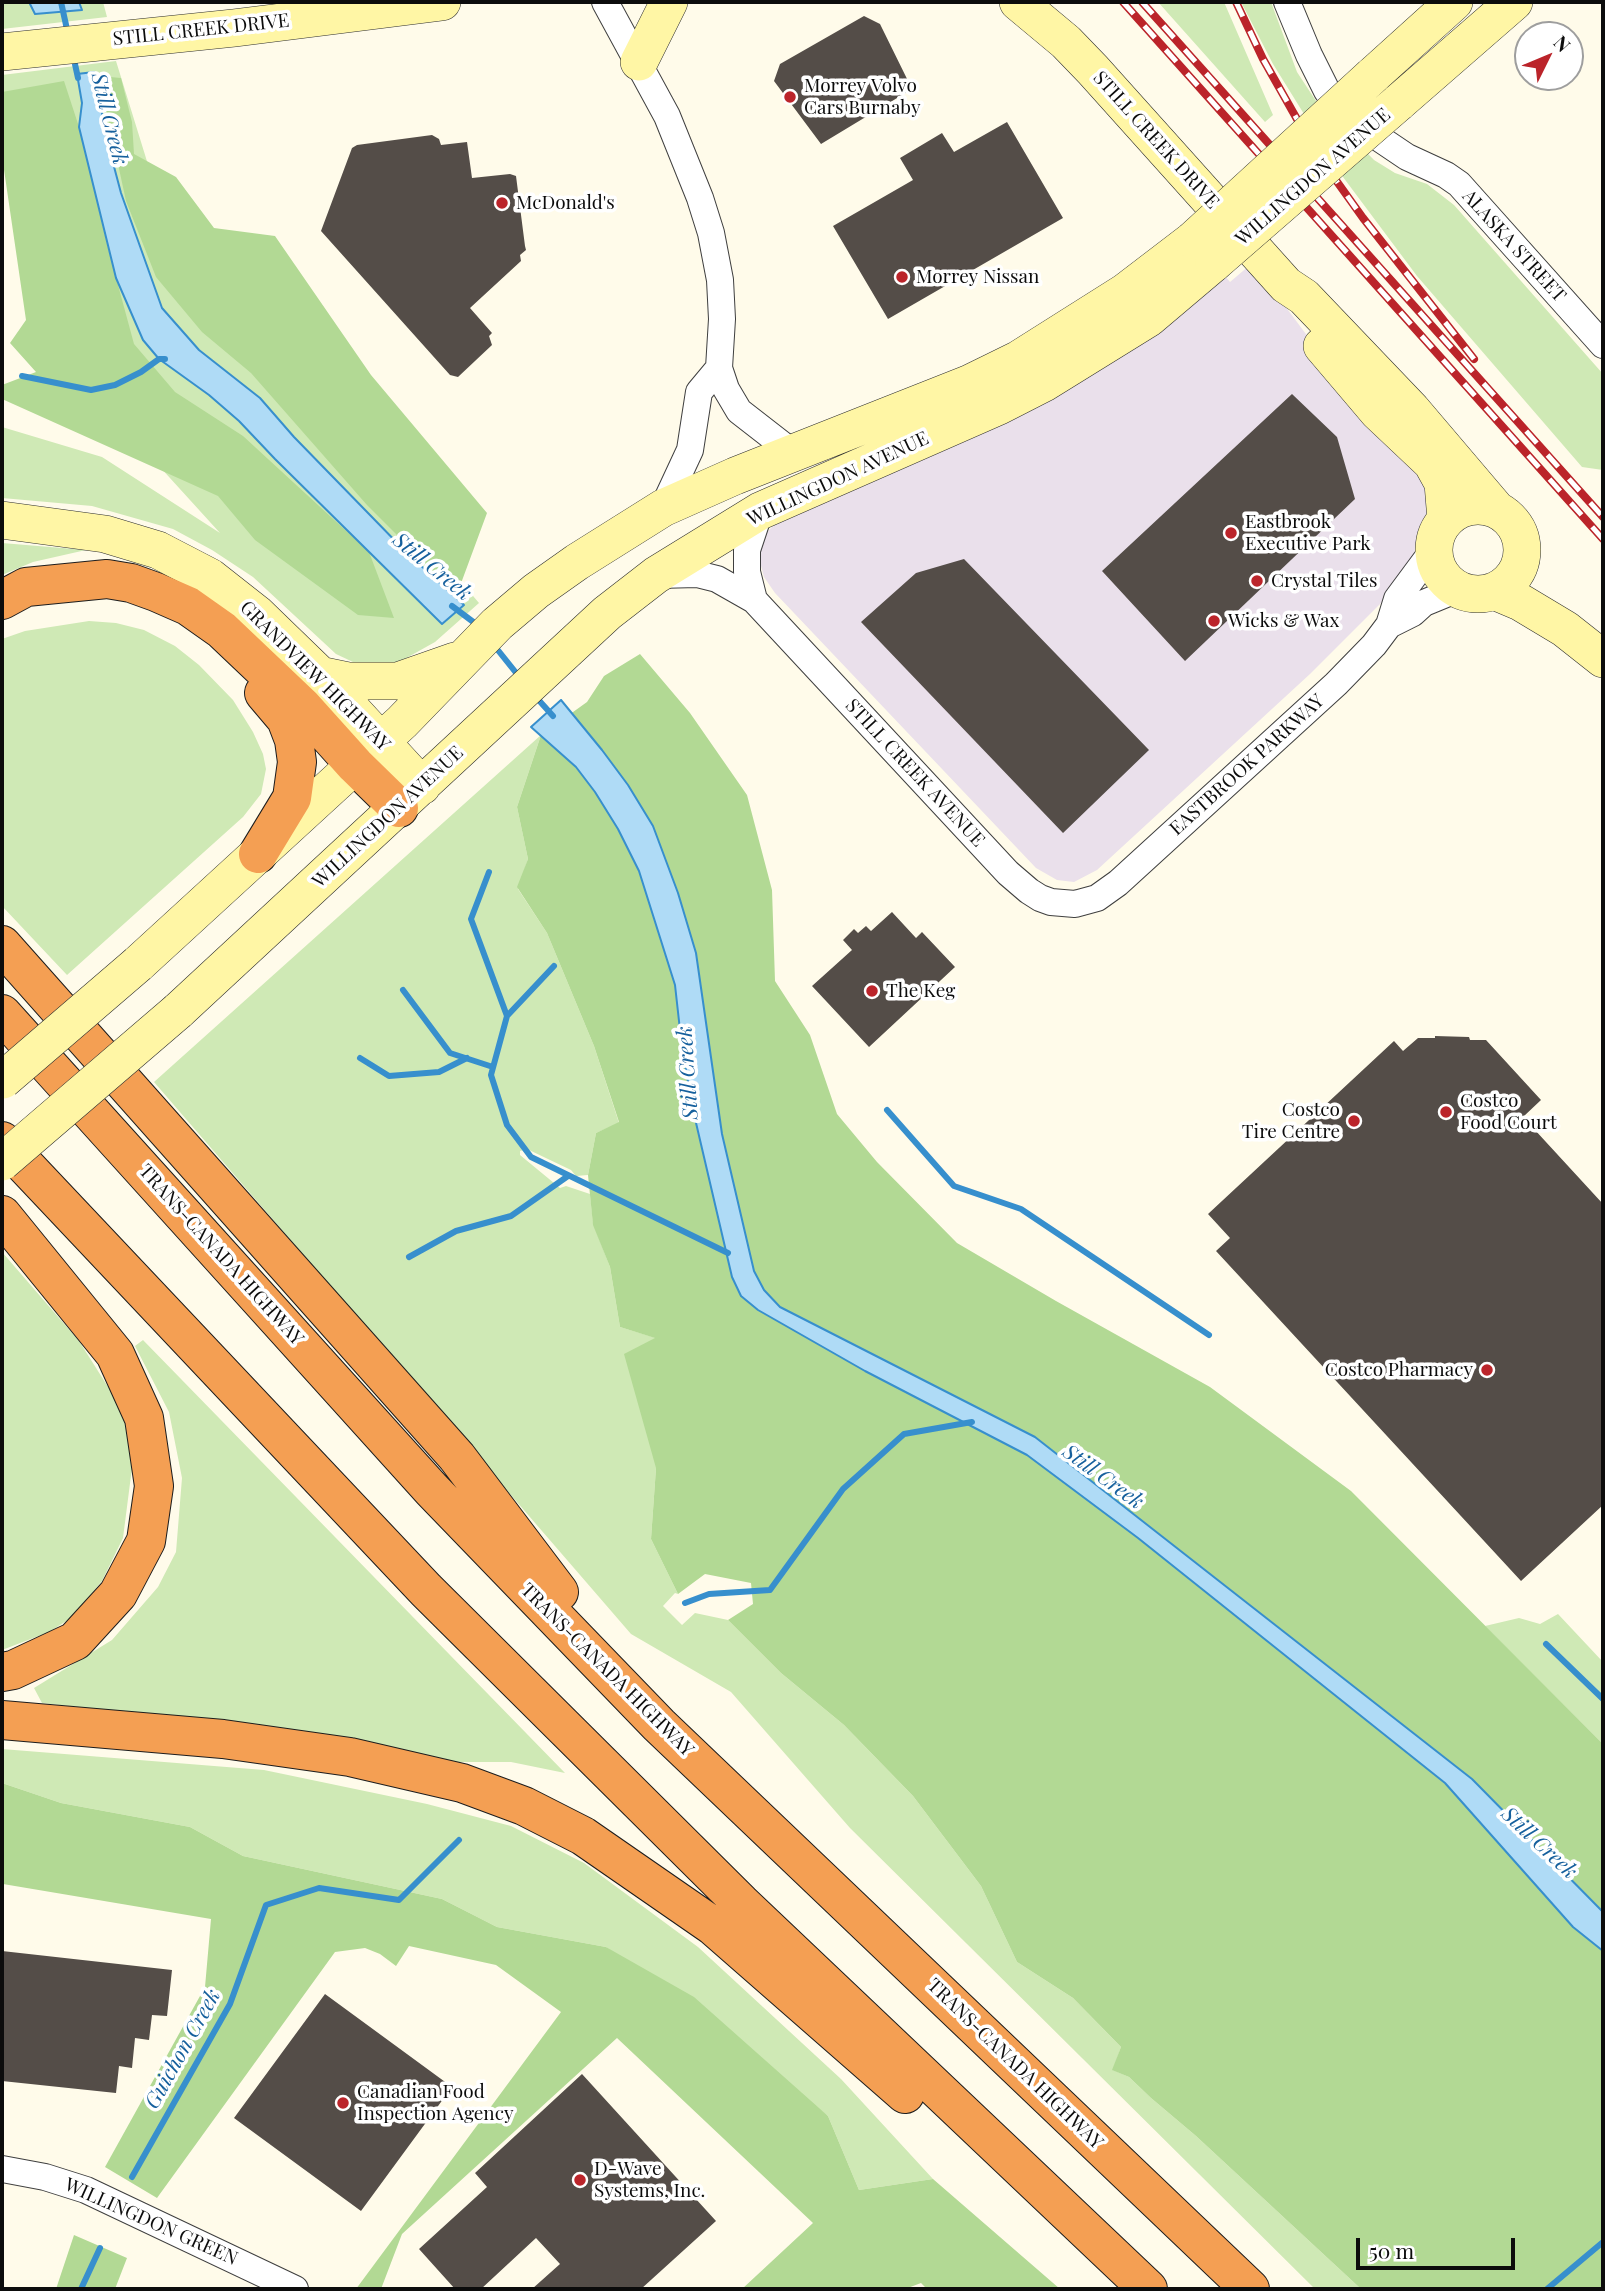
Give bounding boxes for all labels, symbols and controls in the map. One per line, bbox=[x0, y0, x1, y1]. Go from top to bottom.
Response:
street label: STILL CREEK DRIVE bbox=[112, 9, 290, 51]
north arrow bbox=[1514, 21, 1584, 91]
text: N bbox=[1549, 29, 1577, 57]
street label: STILL CREEK DRIVE bbox=[1088, 67, 1224, 213]
water label: Still Creek bbox=[85, 70, 133, 168]
place label: Morrey Volvo Cars Burnaby bbox=[804, 75, 920, 119]
marker: Morrey Volvo Cars Burnaby bbox=[782, 89, 798, 105]
street label: WILLINGDON AVENUE bbox=[1231, 104, 1395, 250]
street label: ALASKA STREET bbox=[1458, 185, 1570, 307]
place label: McDonald's bbox=[516, 192, 615, 214]
marker: McDonald's bbox=[494, 195, 510, 211]
place label: Morrey Nissan bbox=[916, 266, 1039, 288]
marker: Morrey Nissan bbox=[894, 269, 910, 285]
street label: WILLINGDON AVENUE bbox=[744, 427, 932, 531]
place label: Eastbrook Executive Park bbox=[1245, 511, 1371, 555]
marker: Eastbrook Executive Park bbox=[1223, 525, 1239, 541]
water label: Still Creek bbox=[388, 528, 476, 606]
place label: Crystal Tiles bbox=[1271, 570, 1378, 592]
marker: Crystal Tiles bbox=[1249, 573, 1265, 589]
street label: GRANDVIEW HIGHWAY bbox=[235, 596, 395, 756]
place label: Wicks & Wax bbox=[1228, 610, 1339, 632]
marker: Wicks & Wax bbox=[1206, 613, 1222, 629]
street label: EASTBROOK PARKWAY bbox=[1165, 690, 1329, 840]
street label: STILL CREEK AVENUE bbox=[841, 694, 989, 852]
street label: WILLINGDON AVENUE bbox=[308, 741, 468, 893]
place label: The Keg bbox=[886, 980, 955, 1002]
marker: The Keg bbox=[864, 983, 880, 999]
water label: Still Creek bbox=[672, 1025, 704, 1121]
place label: Costco Food Court bbox=[1460, 1090, 1557, 1134]
place label: Costco Tire Centre bbox=[1242, 1099, 1340, 1143]
marker: Costco Food Court bbox=[1438, 1104, 1454, 1120]
marker: Costco Tire Centre bbox=[1346, 1113, 1362, 1129]
street label: TRANS-CANADA HIGHWAY bbox=[134, 1160, 308, 1350]
place label: Costco Pharmacy bbox=[1325, 1359, 1473, 1381]
marker: Costco Pharmacy bbox=[1479, 1362, 1495, 1378]
water label: Still Creek bbox=[1058, 1439, 1148, 1515]
street label: TRANS-CANADA HIGHWAY bbox=[516, 1579, 698, 1761]
water label: Still Creek bbox=[1496, 1802, 1582, 1884]
street label: TRANS-CANADA HIGHWAY bbox=[922, 1974, 1108, 2154]
water label: Guichon Creek bbox=[140, 1985, 226, 2113]
place label: Canadian Food Inspection Agency bbox=[357, 2081, 514, 2125]
marker: Canadian Food Inspection Agency bbox=[335, 2095, 351, 2111]
place label: D-Wave Systems, Inc. bbox=[594, 2158, 705, 2202]
marker: D-Wave Systems, Inc. bbox=[572, 2172, 588, 2188]
street label: WILLINGDON GREEN bbox=[61, 2174, 241, 2270]
scale bar bbox=[1360, 2224, 1519, 2268]
text: 50 m bbox=[1369, 2236, 1414, 2264]

